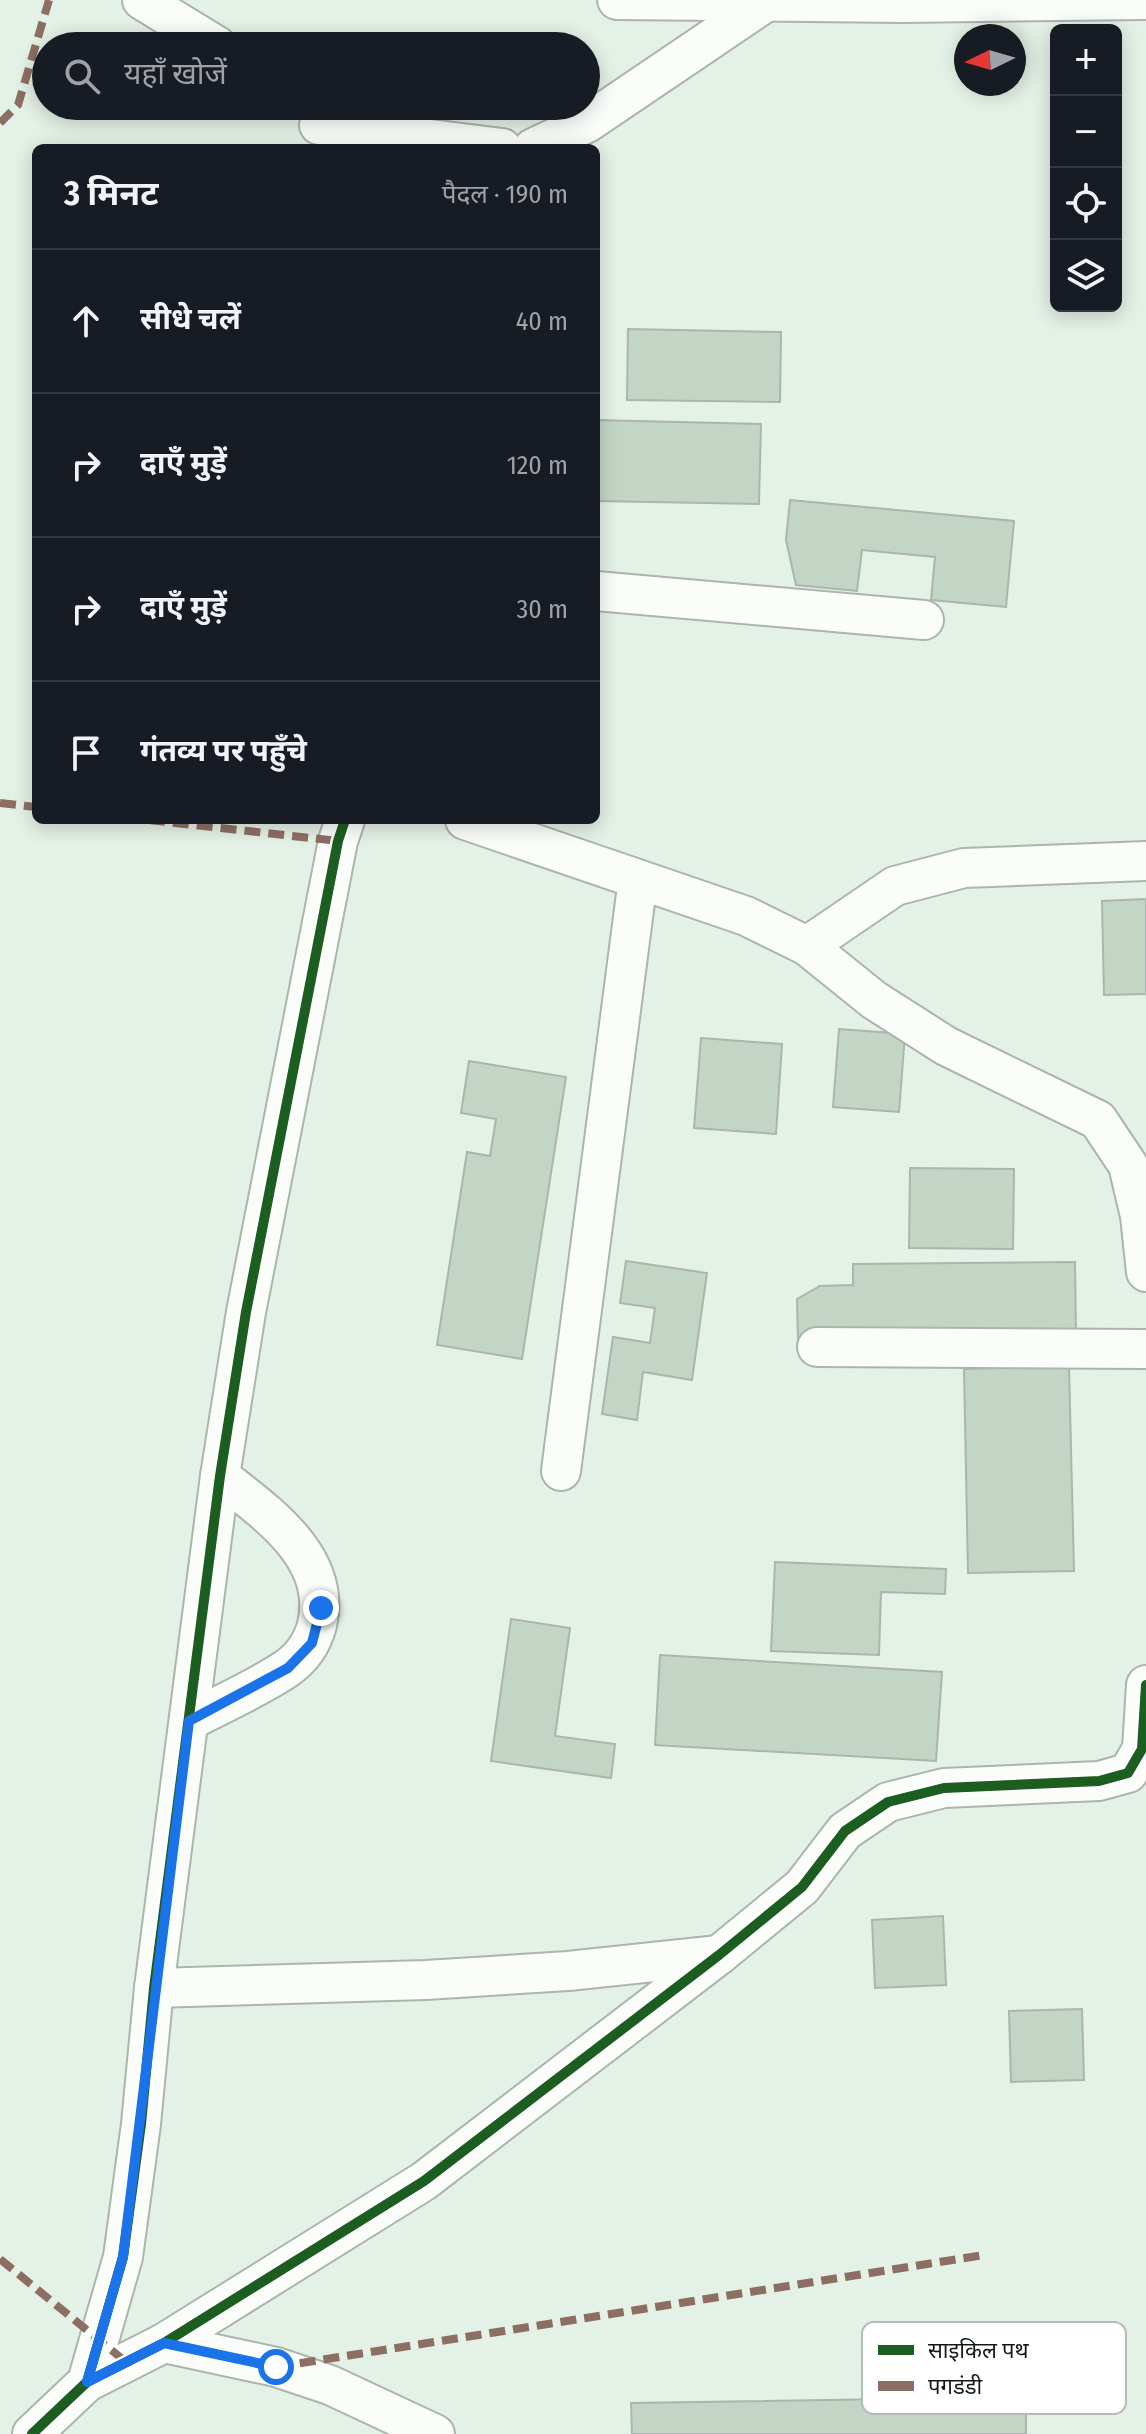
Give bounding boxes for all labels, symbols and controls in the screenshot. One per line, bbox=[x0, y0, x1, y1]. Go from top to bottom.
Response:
north arrow bbox=[954, 24, 1026, 96]
map controls bbox=[1050, 24, 1122, 312]
button: + bbox=[1050, 24, 1122, 96]
search box bbox=[32, 32, 600, 120]
icon: search bbox=[60, 54, 104, 98]
text: यहाँ खोजें bbox=[124, 56, 227, 92]
button: − bbox=[1050, 96, 1122, 168]
button: locate bbox=[1050, 168, 1122, 240]
text: 3 मिनट bbox=[64, 173, 159, 214]
text: पैदल · 190 m bbox=[442, 179, 568, 210]
button: layers bbox=[1050, 240, 1122, 312]
icon: ahead bbox=[64, 299, 108, 343]
text: सीधे चलें bbox=[140, 301, 241, 337]
text: 40 m bbox=[516, 306, 568, 337]
icon: right bbox=[64, 443, 108, 487]
text: दाएँ मुड़ें bbox=[140, 445, 227, 481]
text: 120 m bbox=[507, 450, 568, 481]
icon: right bbox=[64, 587, 108, 631]
text: दाएँ मुड़ें bbox=[140, 589, 227, 625]
text: 30 m bbox=[517, 594, 568, 625]
icon: arrive bbox=[64, 731, 108, 775]
text: गंतव्य पर पहुँचे bbox=[140, 733, 307, 769]
route end bbox=[303, 1590, 339, 1626]
legend bbox=[862, 2322, 1126, 2414]
text: साइकिल पथ bbox=[928, 2337, 1030, 2364]
route start bbox=[258, 2349, 294, 2385]
text: पगडंडी bbox=[928, 2373, 982, 2400]

